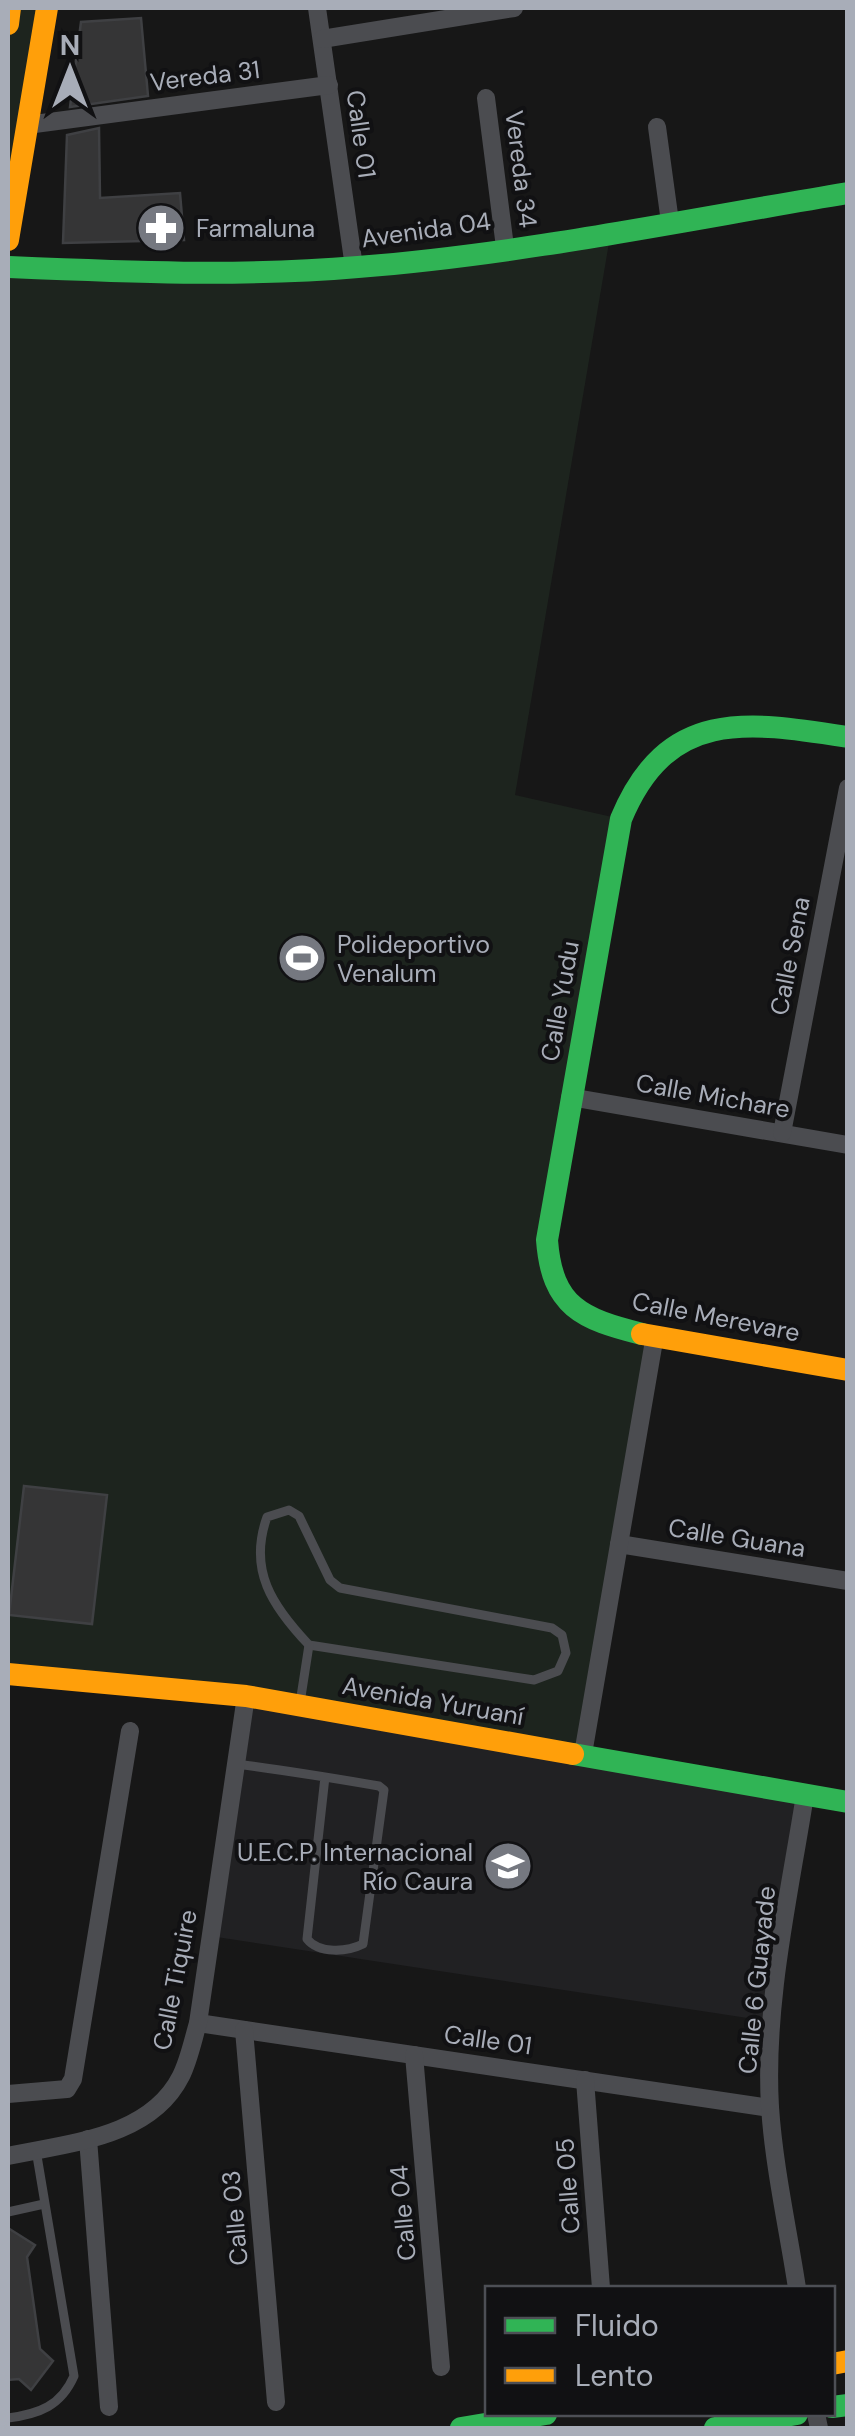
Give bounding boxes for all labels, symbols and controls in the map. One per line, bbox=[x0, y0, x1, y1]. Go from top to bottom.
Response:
north arrow bbox=[20, 20, 120, 120]
text: N bbox=[60, 27, 80, 64]
street label: Vereda 31 bbox=[148, 53, 262, 99]
street label: Calle 01 bbox=[339, 88, 383, 180]
street label: Vereda 34 bbox=[497, 108, 545, 230]
pharmacy icon: Farmaluna bbox=[135, 202, 187, 254]
street label: Avenida 04 bbox=[359, 205, 493, 255]
place label: Farmaluna bbox=[196, 212, 315, 245]
street label: Calle Sena bbox=[762, 894, 818, 1018]
place label: Polideportivo Venalum bbox=[337, 928, 490, 990]
sports icon: Polideportivo Venalum bbox=[276, 932, 328, 984]
street label: Calle Yudu bbox=[533, 938, 587, 1064]
street label: Calle Michare bbox=[633, 1066, 793, 1126]
street label: Calle Merevare bbox=[629, 1285, 803, 1349]
street label: Calle Guana bbox=[666, 1511, 808, 1565]
street label: Avenida Yuruaní bbox=[340, 1669, 527, 1733]
place label: U.E.C.P. Internacional Río Caura bbox=[237, 1836, 473, 1898]
school or university icon: U.E.C.P. Internacional Río Caura bbox=[482, 1840, 534, 1892]
street label: Calle 6 Guayade bbox=[731, 1884, 783, 2076]
street label: Calle Tiquire bbox=[145, 1907, 205, 2053]
street label: Calle 01 bbox=[442, 2018, 534, 2062]
street label: Calle 05 bbox=[548, 2137, 588, 2235]
street label: Calle 04 bbox=[382, 2164, 424, 2262]
street label: Calle 03 bbox=[214, 2169, 256, 2267]
legend bbox=[485, 2286, 835, 2416]
text: Fluido bbox=[575, 2306, 659, 2345]
text: Lento bbox=[575, 2356, 654, 2395]

